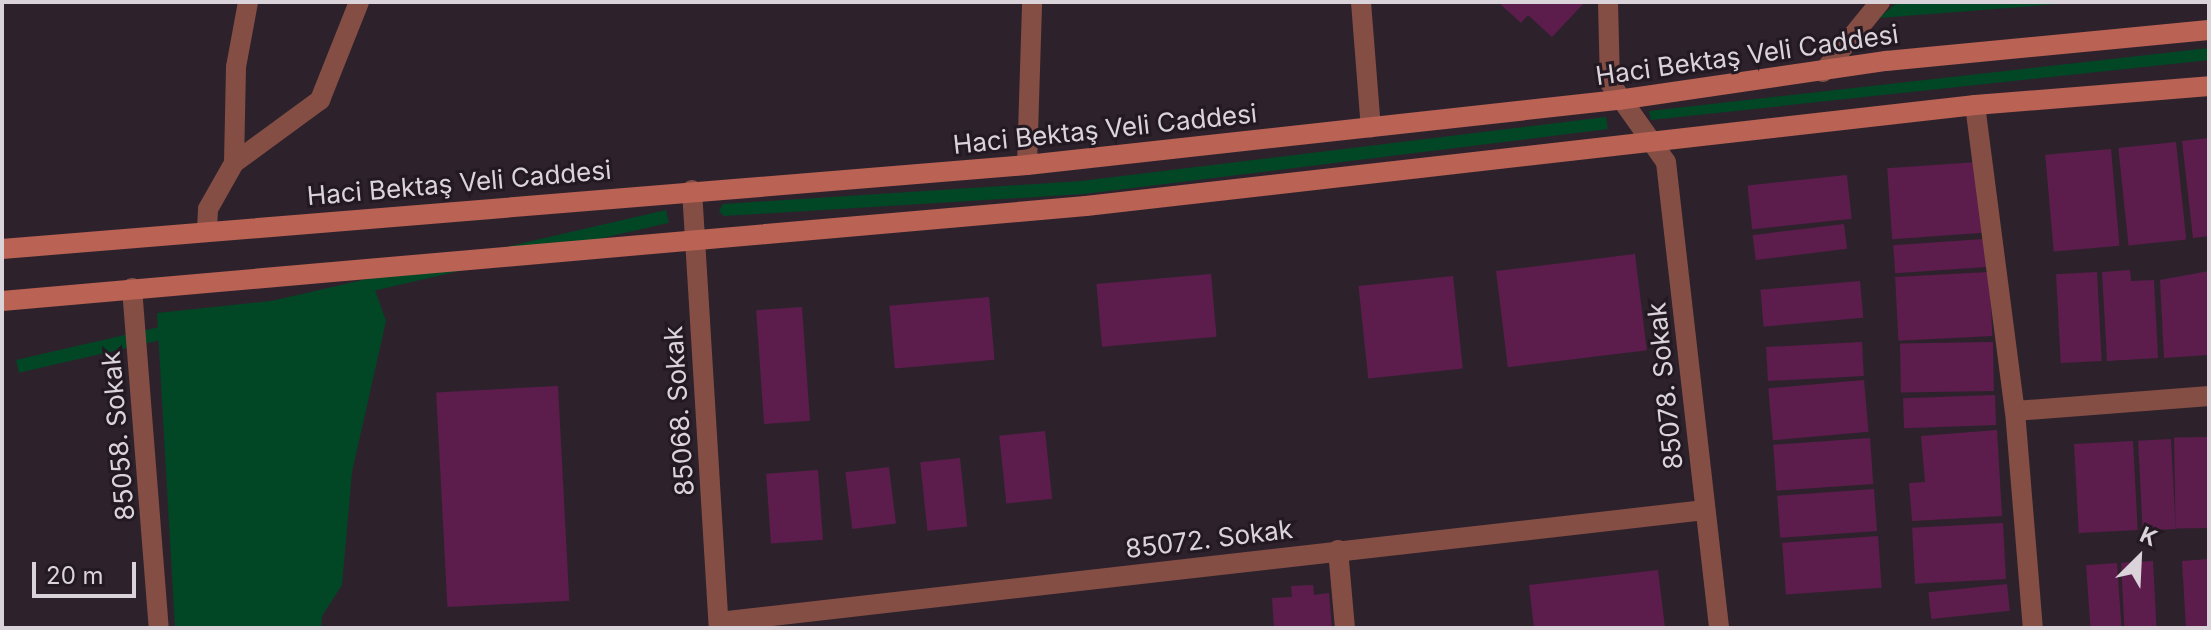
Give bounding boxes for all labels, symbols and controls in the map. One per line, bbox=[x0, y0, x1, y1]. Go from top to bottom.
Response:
street label: Haci Bektaş Veli Caddesi bbox=[1594, 18, 1900, 92]
street label: Haci Bektaş Veli Caddesi bbox=[952, 98, 1258, 160]
street label: Haci Bektaş Veli Caddesi bbox=[306, 154, 612, 212]
street label: 85078. Sokak bbox=[1641, 301, 1689, 471]
street label: 85068. Sokak bbox=[658, 325, 700, 497]
street label: 85058. Sokak bbox=[95, 350, 141, 522]
street label: 85072. Sokak bbox=[1123, 513, 1295, 565]
north arrow bbox=[2099, 518, 2179, 598]
text: K bbox=[2136, 521, 2161, 551]
scale bar bbox=[36, 546, 140, 596]
text: 20 m bbox=[46, 561, 104, 590]

